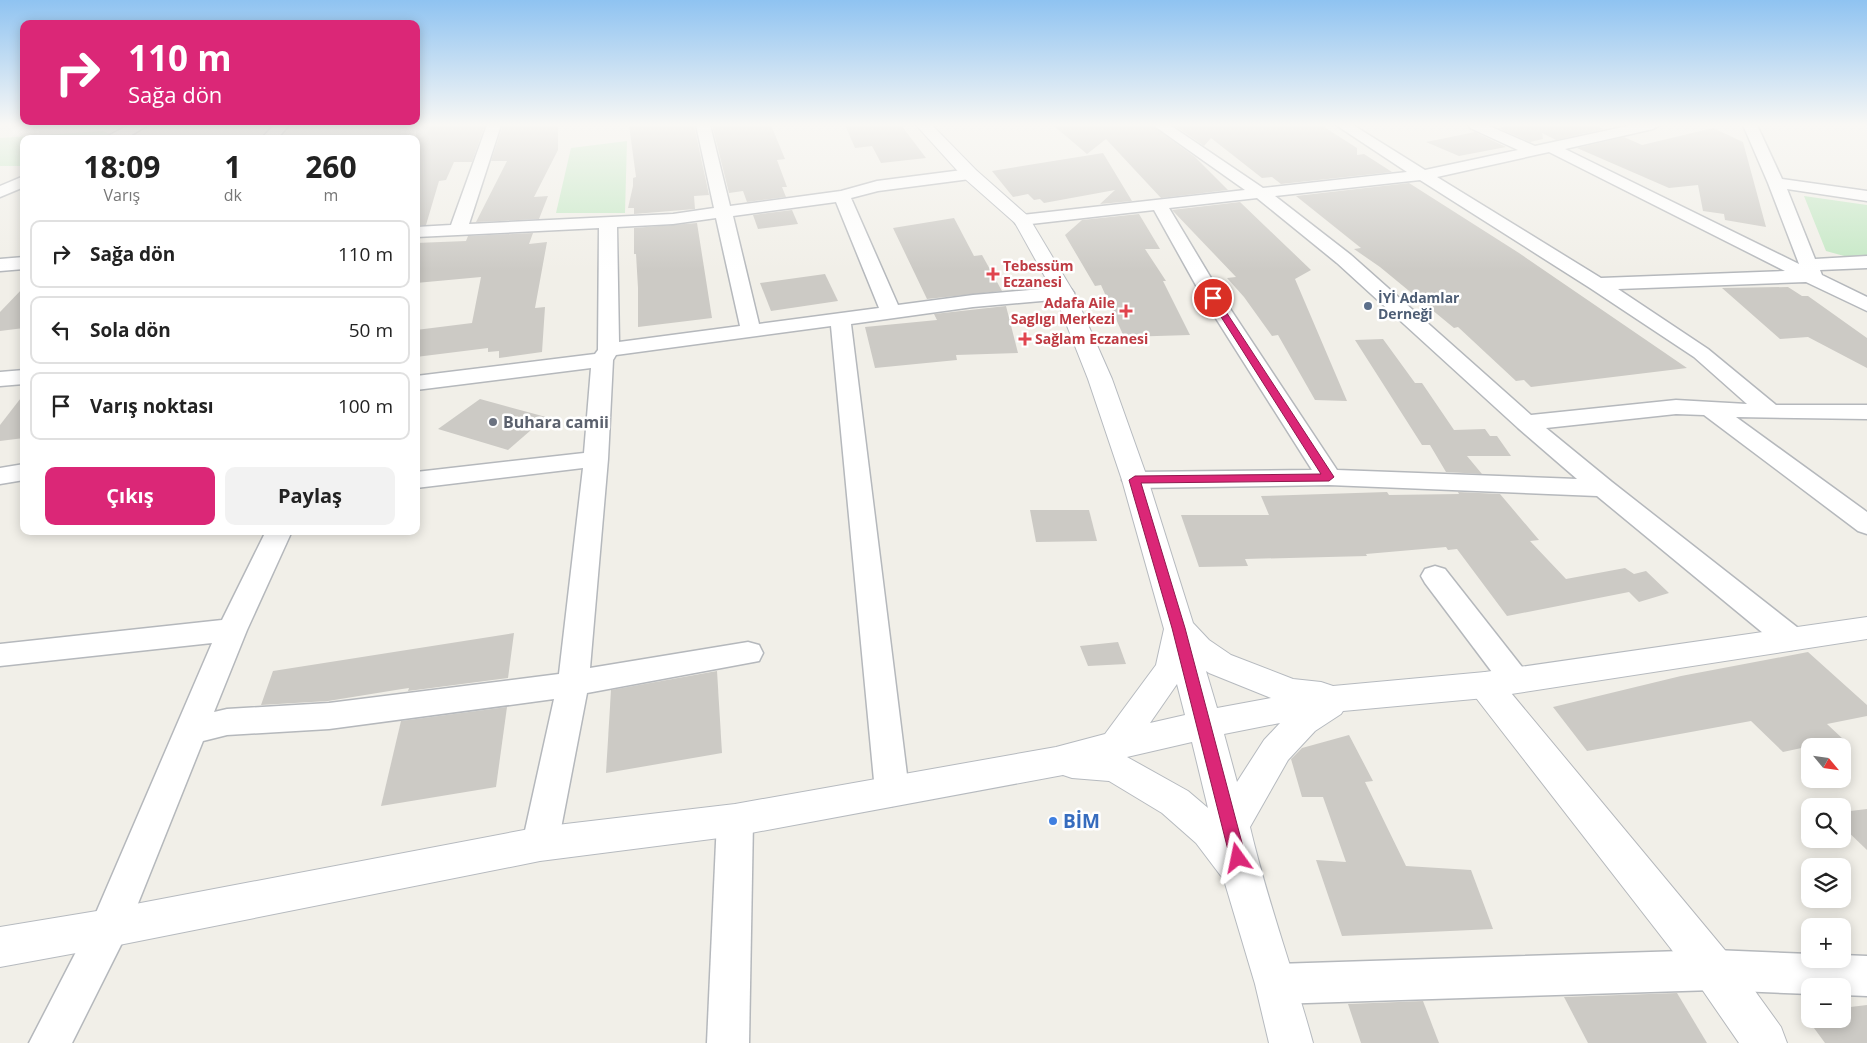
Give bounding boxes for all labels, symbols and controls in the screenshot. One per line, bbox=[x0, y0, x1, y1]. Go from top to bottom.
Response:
text: 110 m bbox=[128, 34, 232, 81]
icon: right bbox=[45, 40, 110, 105]
text: Sağa dön bbox=[128, 79, 222, 109]
text: 18:09 bbox=[83, 146, 160, 187]
text: 1 bbox=[224, 146, 241, 187]
text: 260 bbox=[305, 146, 357, 187]
text: Varış bbox=[104, 184, 140, 206]
text: dk bbox=[224, 184, 242, 206]
text: m bbox=[324, 184, 338, 206]
icon: right bbox=[47, 240, 75, 268]
text: Sağa dön bbox=[90, 241, 175, 267]
text: 110 m bbox=[338, 241, 393, 267]
place label: Tebessüm Eczanesi bbox=[1003, 256, 1073, 291]
marker: Tebessüm Eczanesi bbox=[987, 268, 999, 280]
pin bbox=[1192, 277, 1234, 319]
icon: arrive bbox=[1199, 284, 1227, 312]
place label: İYİ Adamlar Derneği bbox=[1378, 288, 1460, 323]
place label: Adafa Aile Saglıgı Merkezi bbox=[1011, 293, 1115, 328]
marker: İYİ Adamlar Derneği bbox=[1362, 300, 1374, 312]
marker: Adafa Aile Saglıgı Merkezi bbox=[1119, 304, 1133, 318]
icon: left bbox=[47, 316, 75, 344]
text: Sola dön bbox=[90, 317, 171, 343]
text: 50 m bbox=[349, 317, 393, 343]
place label: Sağlam Eczanesi bbox=[1035, 329, 1148, 348]
marker: Sağlam Eczanesi bbox=[1019, 333, 1031, 345]
icon: arrive bbox=[47, 392, 75, 420]
text: Varış noktası bbox=[90, 393, 214, 419]
text: 100 m bbox=[338, 393, 393, 419]
place label: Buhara camii bbox=[503, 411, 609, 433]
marker: Buhara camii bbox=[487, 416, 499, 428]
button: Çıkış bbox=[45, 467, 215, 525]
button: Paylaş bbox=[225, 467, 395, 525]
north arrow bbox=[1801, 738, 1851, 788]
map controls bbox=[1801, 738, 1851, 1028]
button: search bbox=[1801, 798, 1851, 848]
place label: BİM bbox=[1063, 808, 1100, 834]
marker: BİM bbox=[1047, 815, 1059, 827]
position arrow bbox=[1211, 831, 1263, 883]
button: layers bbox=[1801, 858, 1851, 908]
button: + bbox=[1801, 918, 1851, 968]
button: − bbox=[1801, 978, 1851, 1028]

